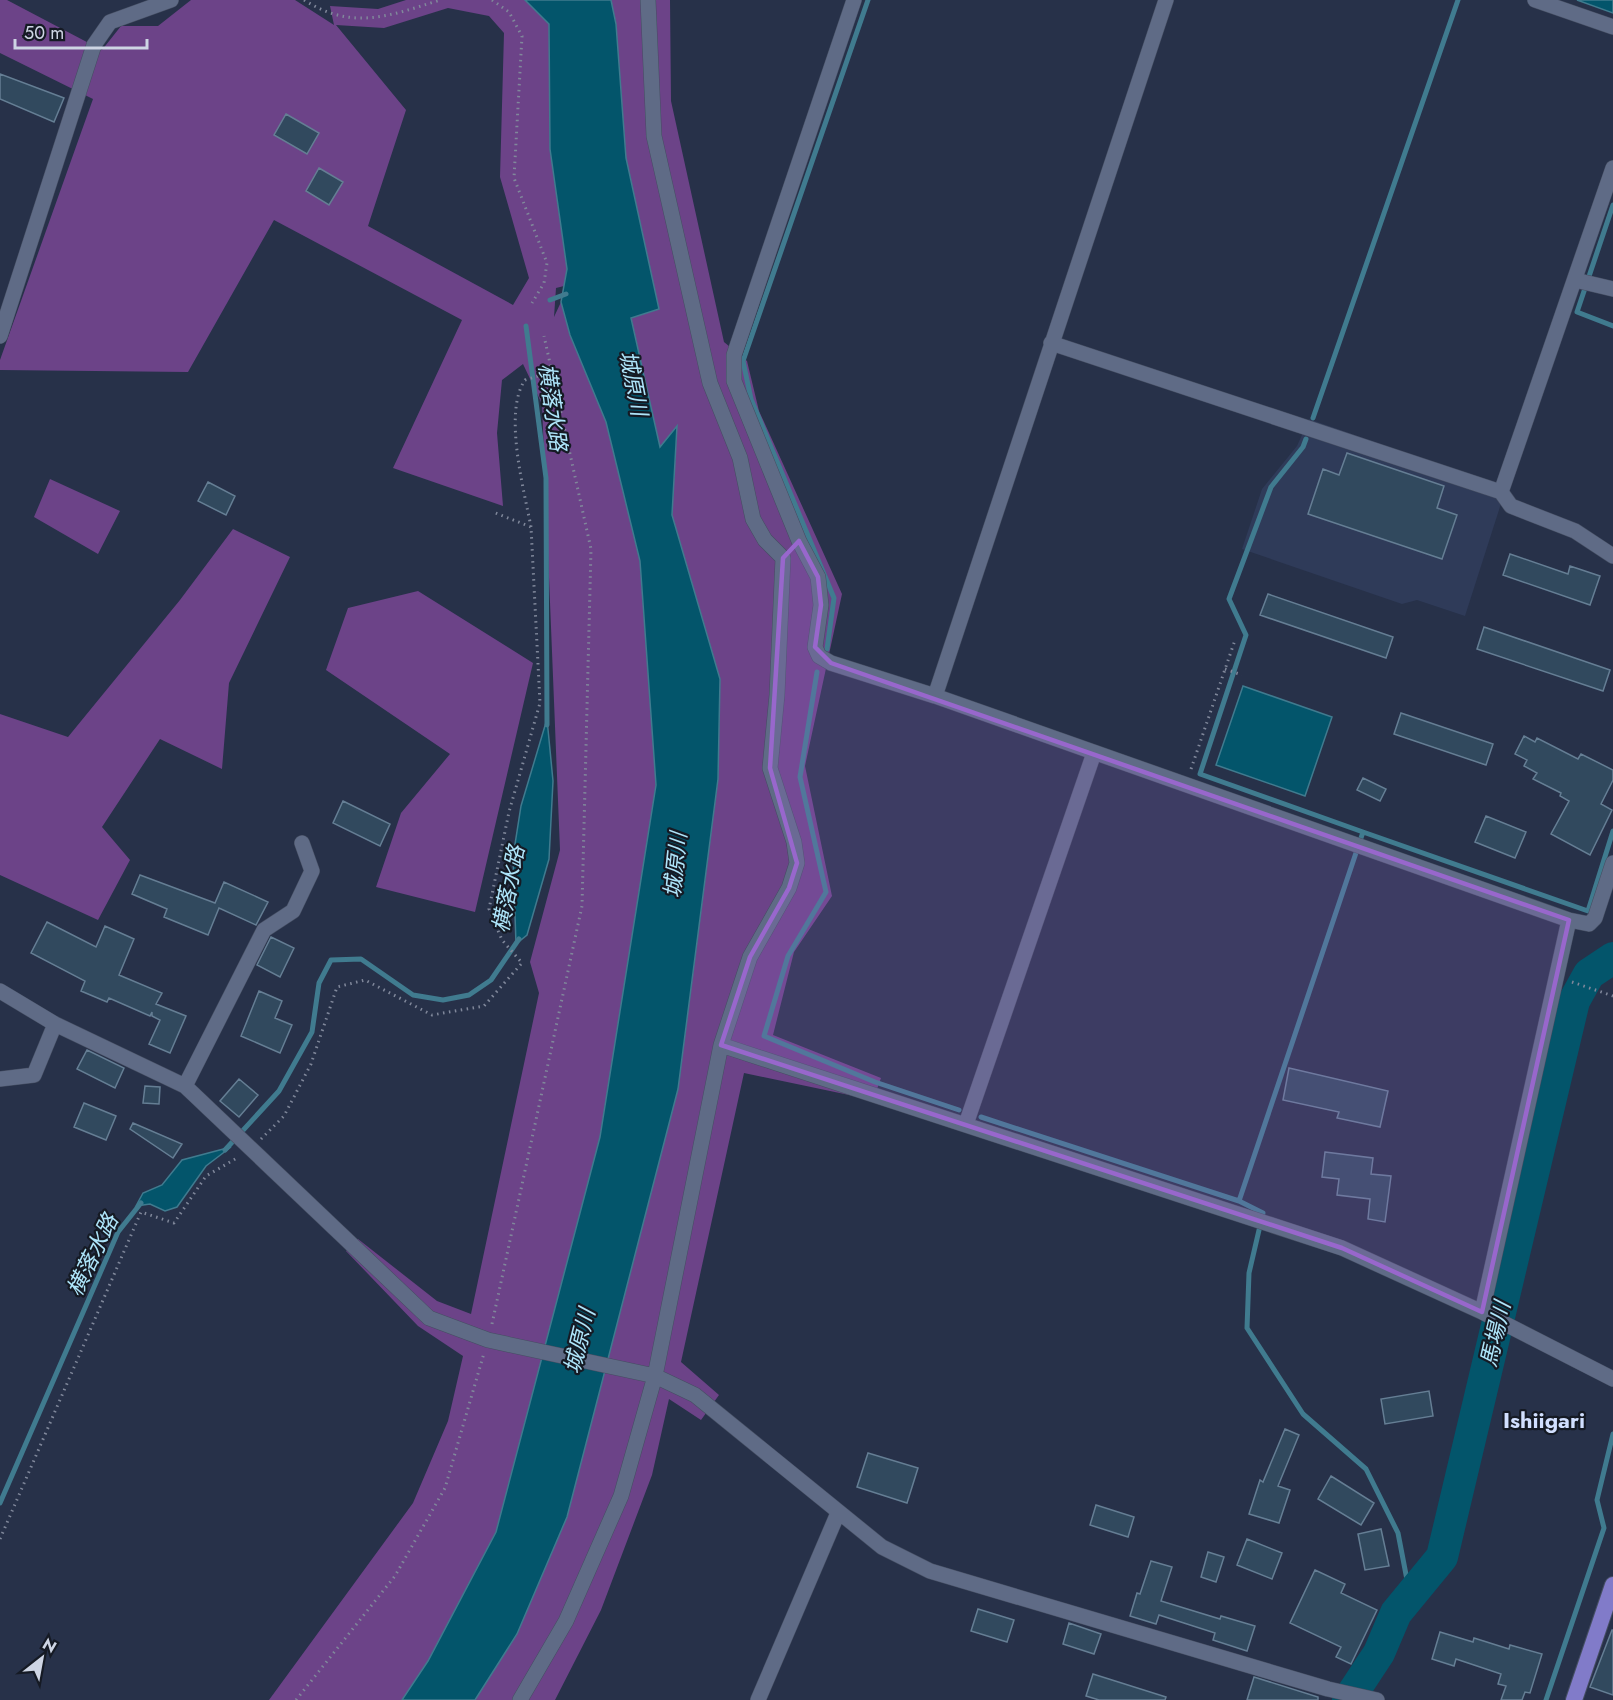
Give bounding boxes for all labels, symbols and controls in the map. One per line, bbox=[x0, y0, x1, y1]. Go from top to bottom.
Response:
scale bar bbox=[15, 12, 147, 50]
text: 50 m bbox=[24, 20, 64, 46]
water label: 城原川 bbox=[612, 348, 656, 420]
water label: 横落水路 bbox=[531, 361, 575, 455]
water label: 城原川 bbox=[656, 829, 695, 899]
water label: 横落水路 bbox=[484, 841, 532, 935]
water label: 横落水路 bbox=[58, 1207, 127, 1302]
water label: 馬場川 bbox=[1472, 1296, 1518, 1370]
water label: 城原川 bbox=[555, 1303, 603, 1377]
district label: Ishiigari bbox=[1503, 1404, 1585, 1436]
north arrow bbox=[12, 1628, 72, 1688]
text: N bbox=[38, 1632, 61, 1659]

